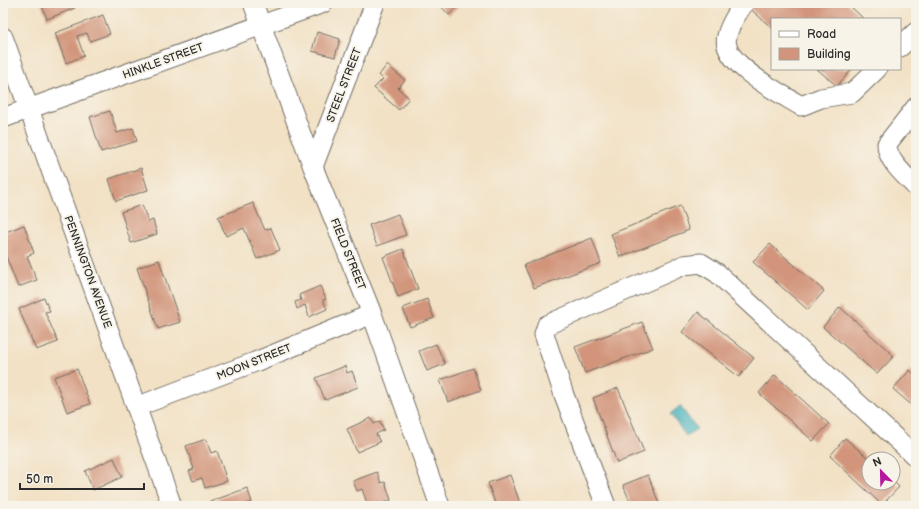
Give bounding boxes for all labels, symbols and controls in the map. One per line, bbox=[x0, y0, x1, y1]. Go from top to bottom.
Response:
legend bbox=[771, 18, 901, 70]
text: Road bbox=[807, 27, 836, 42]
street label: HINKLE STREET bbox=[121, 40, 206, 82]
street label: STEEL STREET bbox=[324, 46, 364, 124]
text: Building bbox=[807, 47, 851, 62]
street label: PENNINGTON AVENUE bbox=[62, 214, 114, 330]
street label: FIELD STREET bbox=[328, 216, 368, 292]
street label: MOON STREET bbox=[215, 341, 293, 383]
north arrow bbox=[861, 451, 901, 491]
text: N bbox=[871, 455, 884, 470]
scale bar bbox=[20, 465, 144, 491]
text: 50 m bbox=[26, 472, 53, 487]

